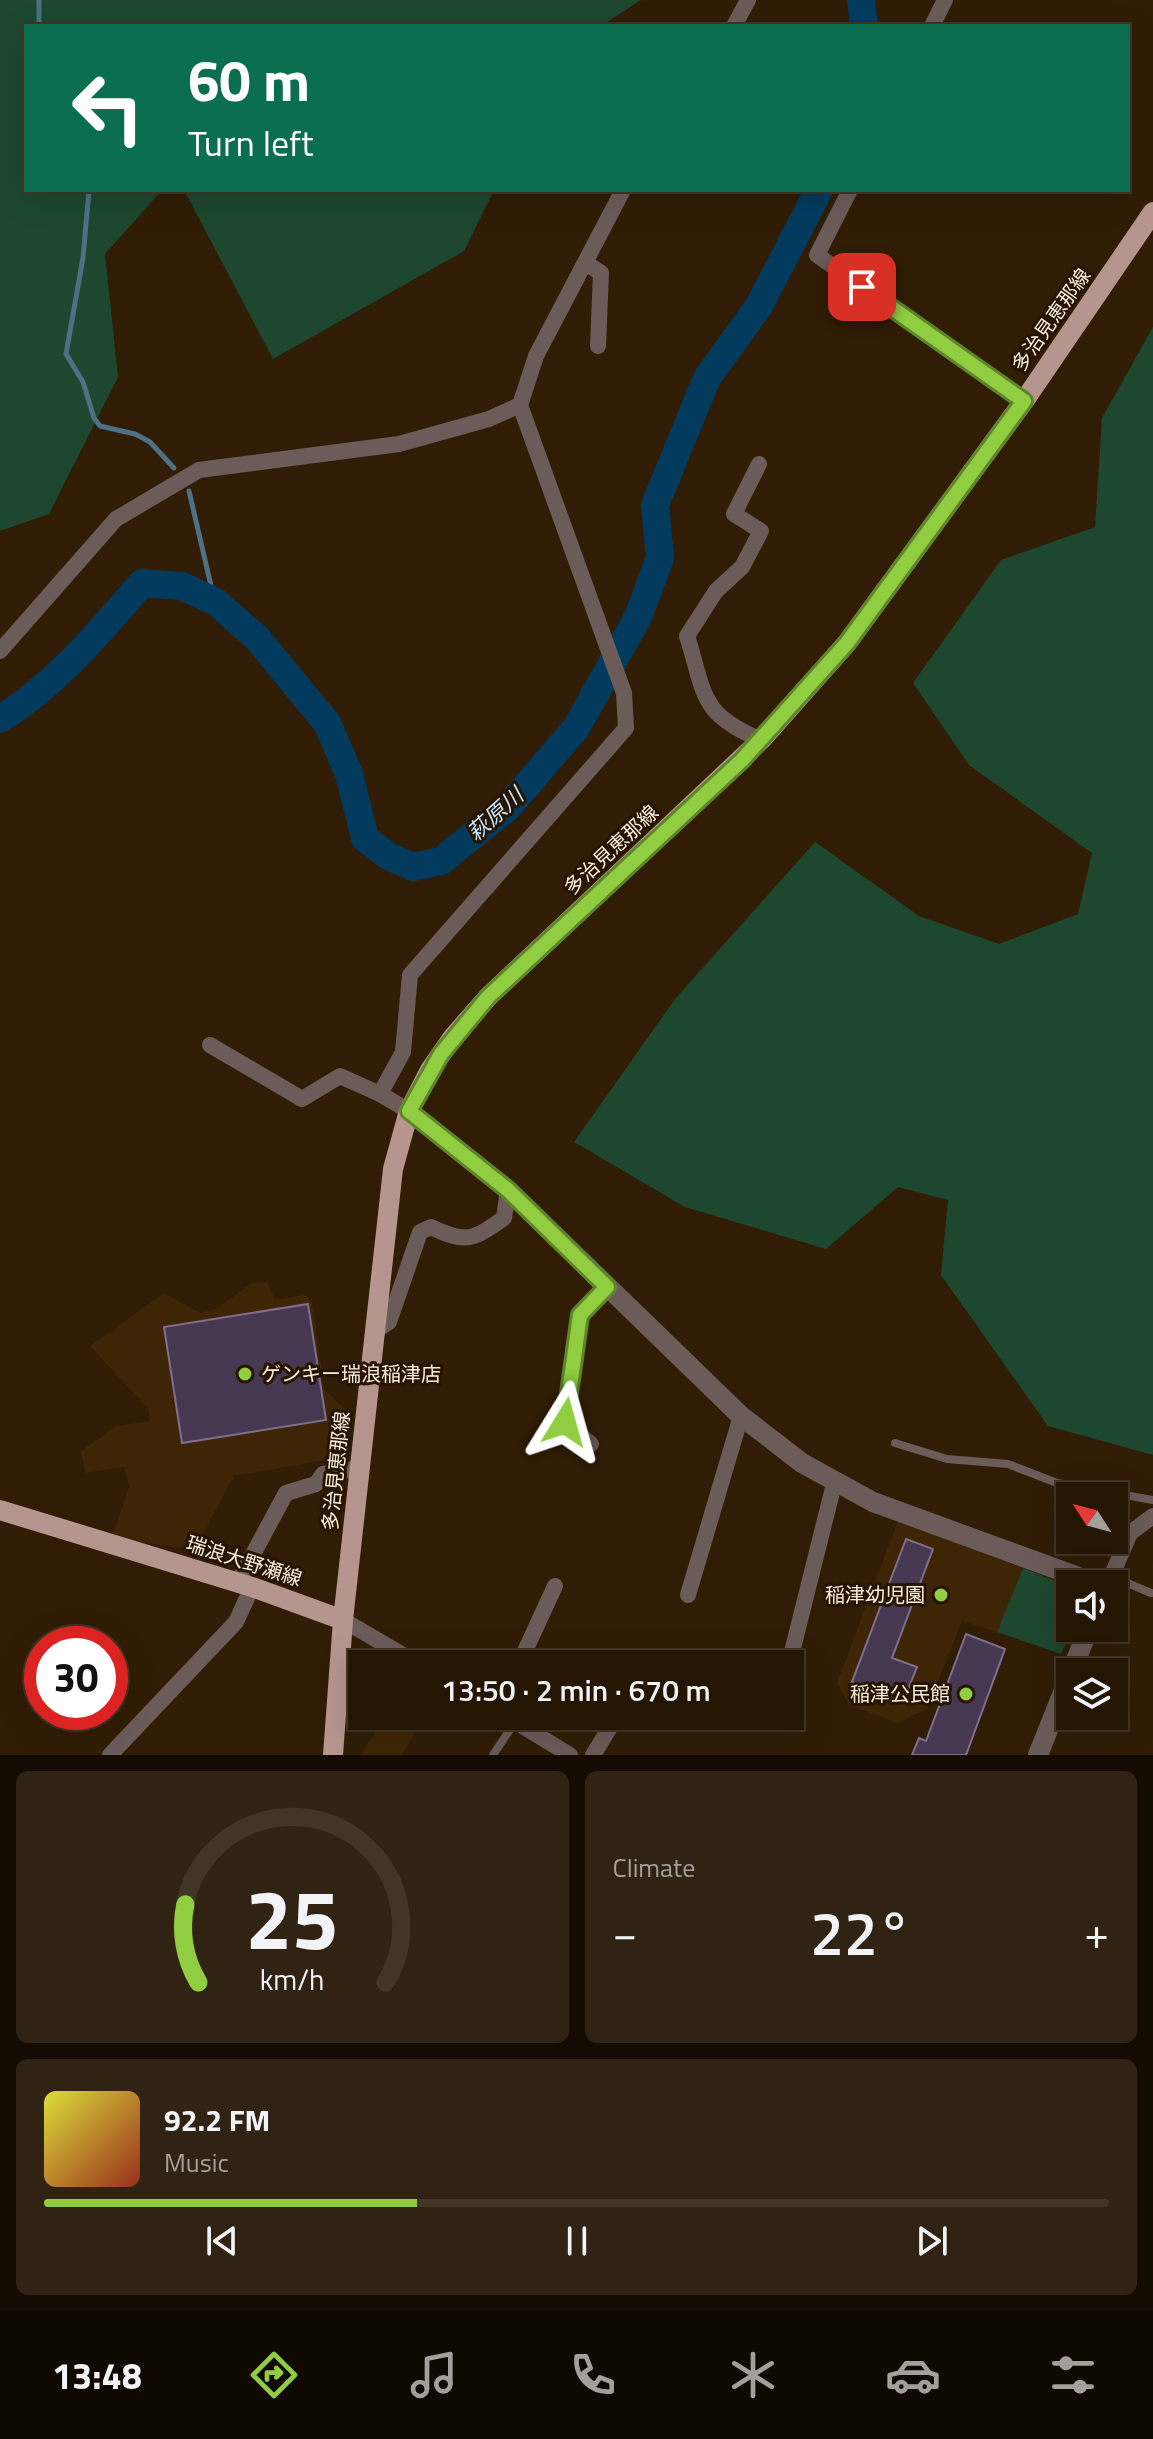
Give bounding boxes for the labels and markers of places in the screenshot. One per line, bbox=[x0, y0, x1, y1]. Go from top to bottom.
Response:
pin bbox=[828, 253, 896, 321]
place label: ゲンキー瑞浪稲津店 bbox=[261, 1358, 441, 1389]
marker: ゲンキー瑞浪稲津店 bbox=[236, 1365, 254, 1383]
place label: 稲津幼児園 bbox=[825, 1579, 925, 1610]
marker: 稲津幼児園 bbox=[932, 1586, 950, 1604]
place label: 稲津公民館 bbox=[850, 1678, 950, 1709]
marker: 稲津公民館 bbox=[957, 1685, 975, 1703]

